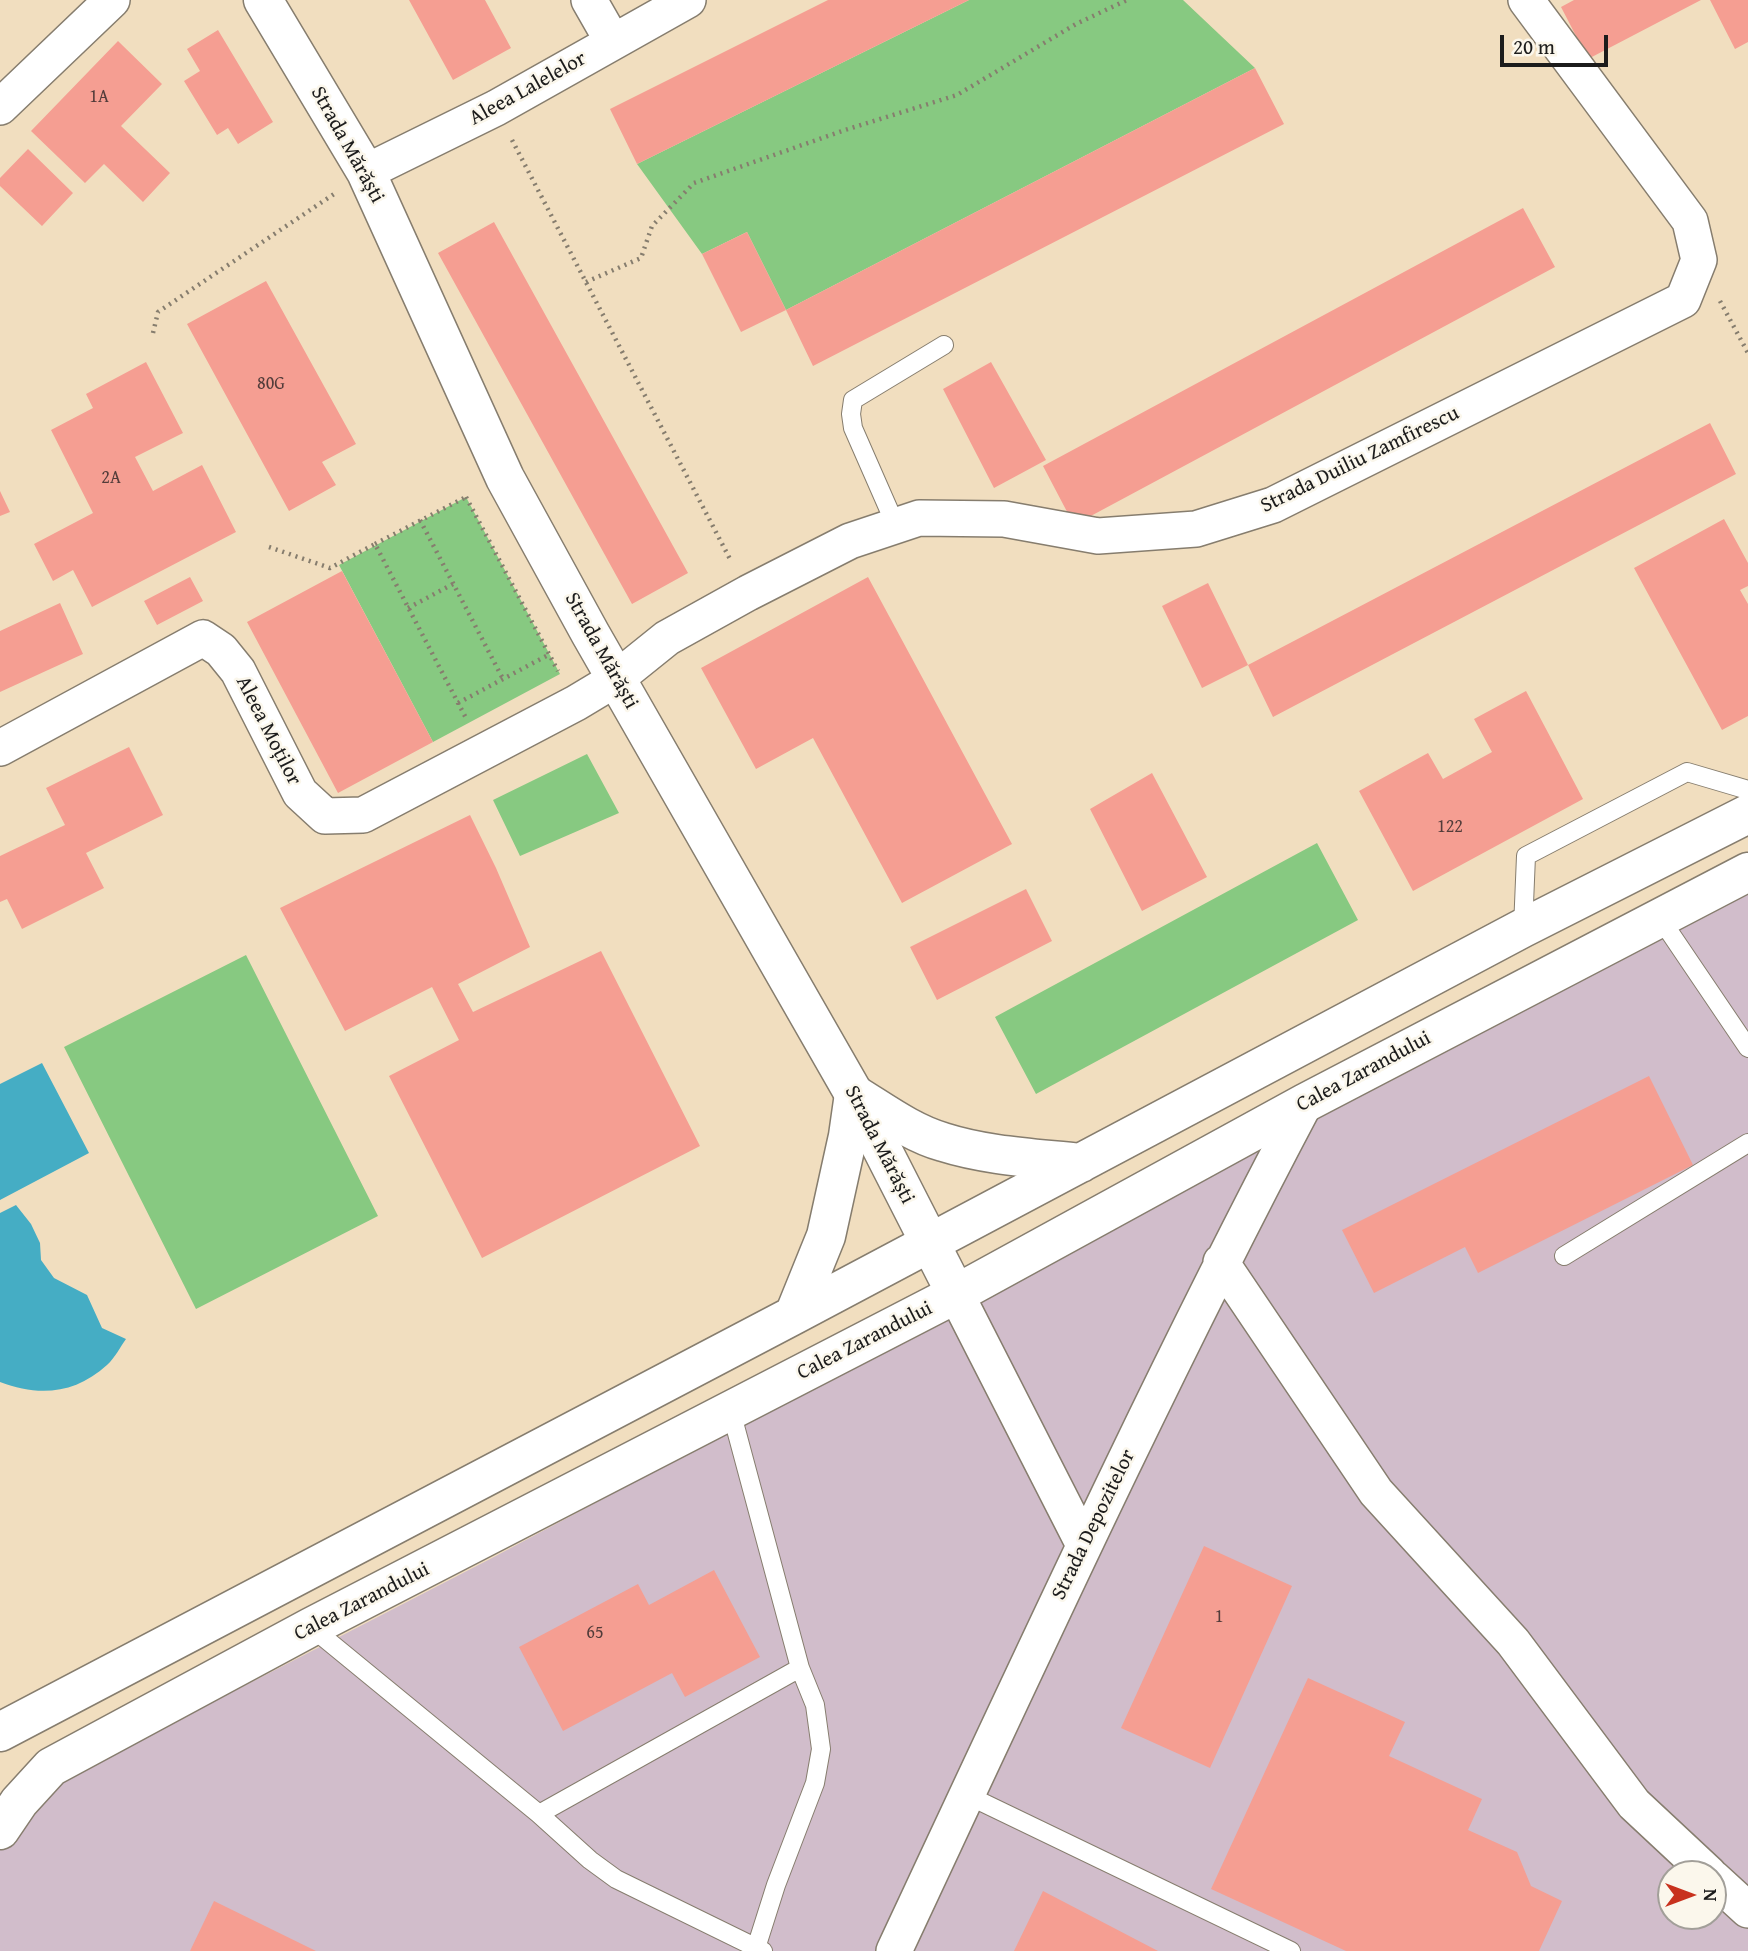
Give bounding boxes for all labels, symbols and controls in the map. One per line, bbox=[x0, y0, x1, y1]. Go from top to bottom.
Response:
scale bar bbox=[1503, 21, 1612, 65]
text: 20 m bbox=[1513, 31, 1555, 62]
street label: Aleea Lalelelor bbox=[465, 47, 591, 131]
street label: Strada Mărăști bbox=[305, 82, 389, 208]
house number: 1A bbox=[89, 86, 109, 108]
house number: 80G bbox=[257, 373, 285, 395]
street label: Strada Duiliu Zamfirescu bbox=[1257, 401, 1463, 519]
house number: 2A bbox=[101, 467, 121, 489]
street label: Strada Mărăști bbox=[559, 588, 643, 714]
street label: Aleea Moților bbox=[230, 672, 306, 790]
house number: 122 bbox=[1437, 816, 1463, 838]
street label: Calea Zarandului bbox=[1292, 1026, 1436, 1118]
street label: Strada Mărăști bbox=[838, 1082, 920, 1208]
street label: Calea Zarandului bbox=[793, 1296, 937, 1386]
street label: Strada Depozitelor bbox=[1047, 1446, 1141, 1604]
street label: Calea Zarandului bbox=[290, 1557, 434, 1647]
house number: 1 bbox=[1215, 1606, 1223, 1628]
house number: 65 bbox=[586, 1622, 604, 1644]
north arrow bbox=[1657, 1860, 1727, 1930]
text: N bbox=[1697, 1889, 1725, 1901]

